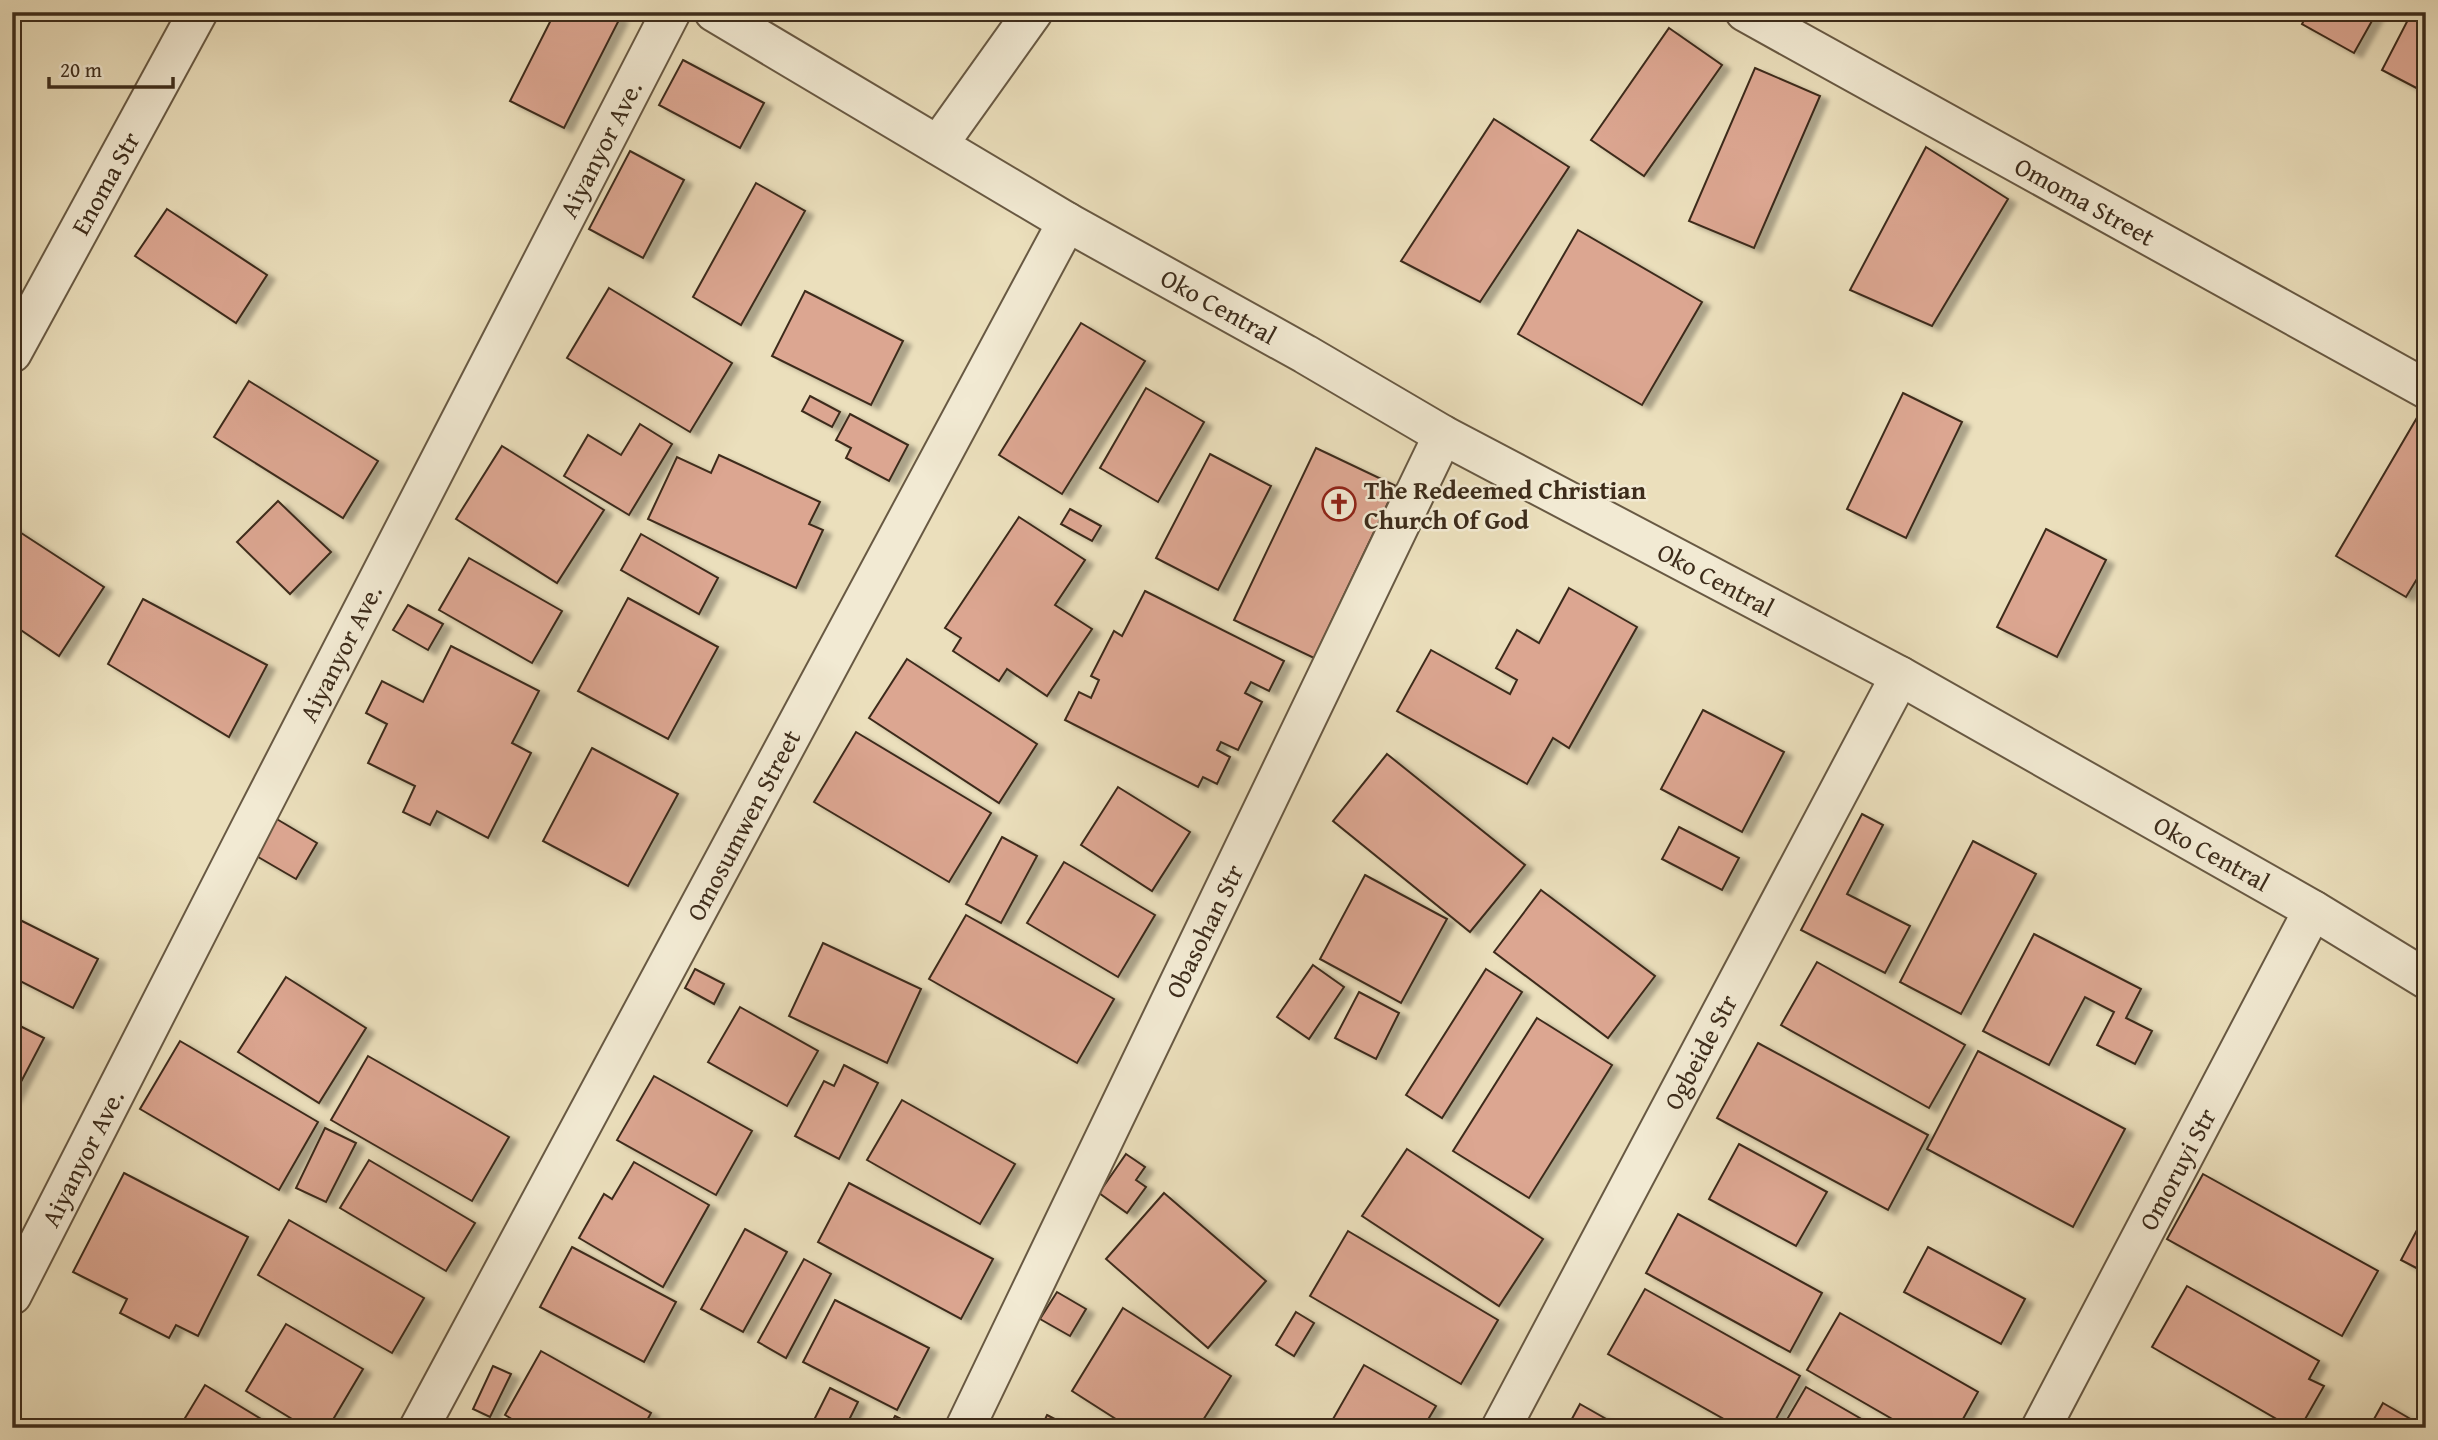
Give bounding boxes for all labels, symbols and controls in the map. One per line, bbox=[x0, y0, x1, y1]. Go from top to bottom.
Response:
scale bar bbox=[49, 46, 173, 90]
text: 20 m bbox=[60, 54, 102, 85]
street label: Aiyanyor Ave. bbox=[549, 73, 651, 225]
street label: Enoma Str bbox=[61, 124, 150, 242]
street label: Omoma Street bbox=[2008, 146, 2162, 256]
street label: Oko Central bbox=[1154, 258, 1284, 354]
place label: The Redeemed Christian Church Of God bbox=[1364, 470, 1647, 539]
church icon: The Redeemed Christian Church Of God bbox=[1320, 485, 1358, 523]
street label: Oko Central bbox=[1650, 532, 1782, 626]
street label: Aiyanyor Ave. bbox=[289, 577, 391, 729]
street label: Omosumwen Street bbox=[676, 722, 810, 928]
street label: Oko Central bbox=[2147, 805, 2277, 901]
street label: Obasohan Str bbox=[1155, 857, 1253, 1005]
street label: Ogbeide Str bbox=[1653, 987, 1747, 1117]
street label: Aiyanyor Ave. bbox=[31, 1082, 133, 1234]
street label: Omoruyi Str bbox=[2128, 1101, 2226, 1237]

